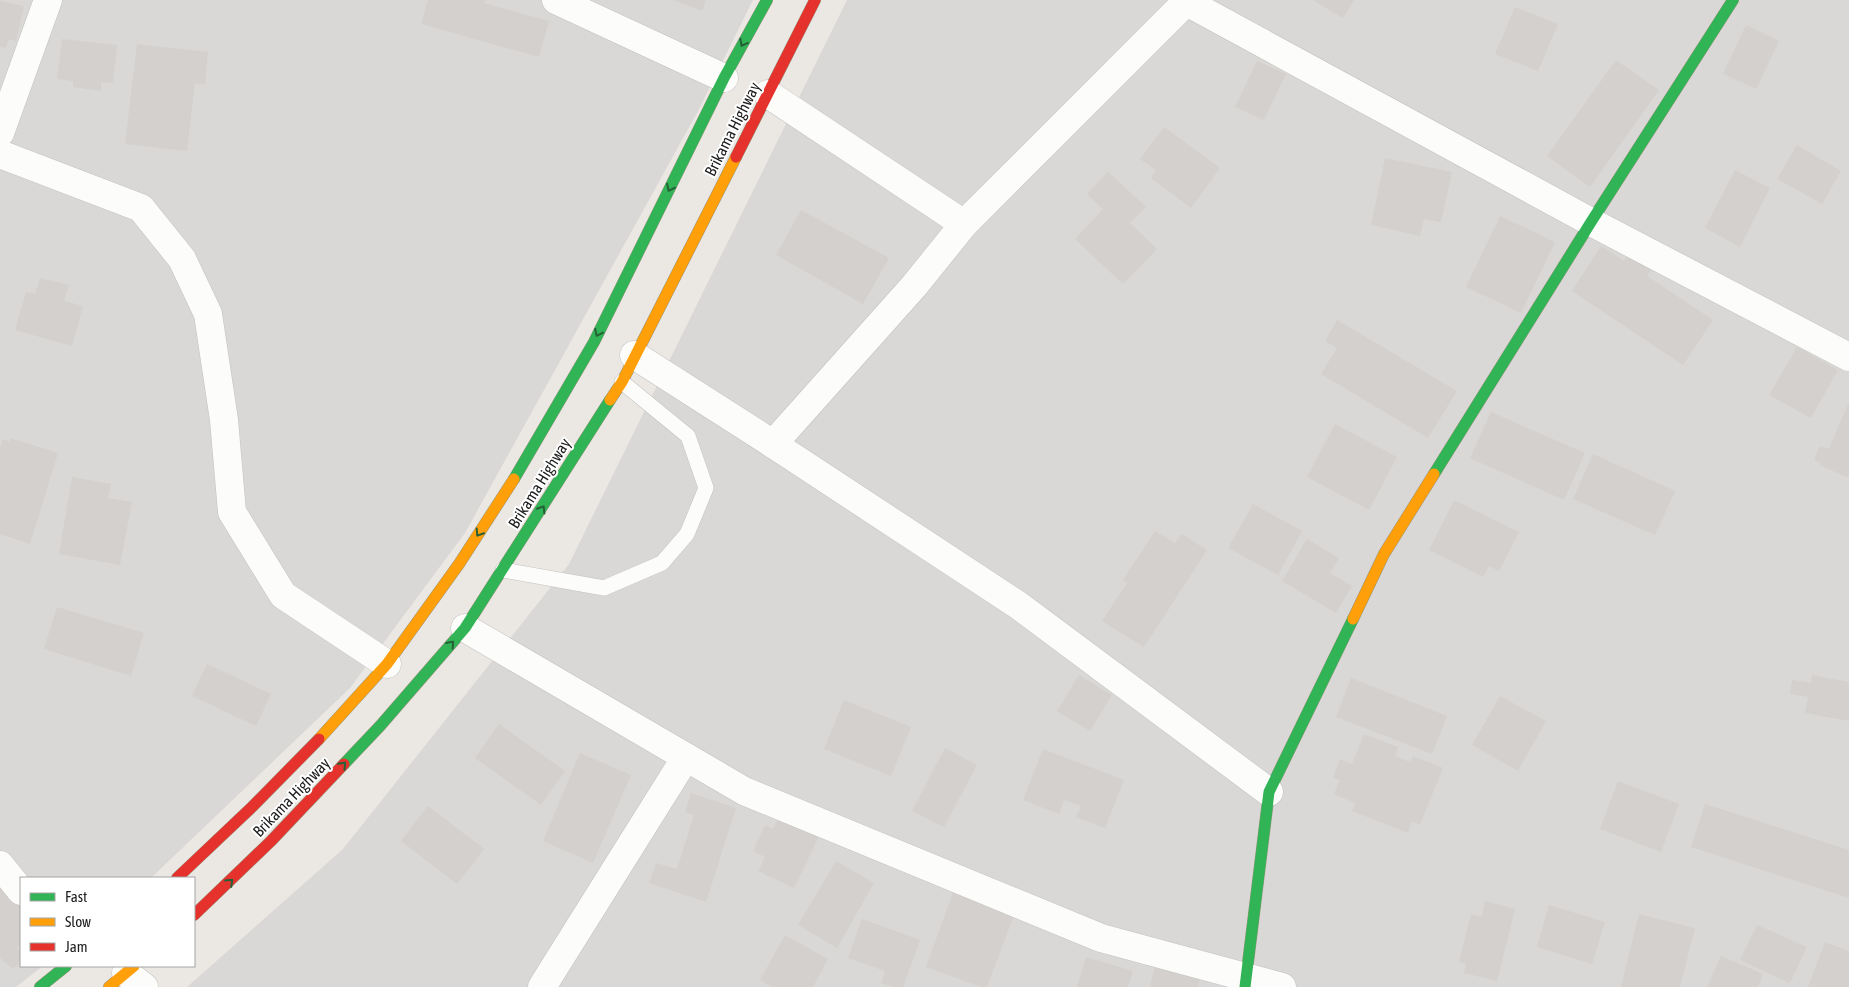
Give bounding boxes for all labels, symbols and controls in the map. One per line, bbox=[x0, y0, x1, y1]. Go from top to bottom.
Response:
one-way arrow bbox=[739, 37, 749, 46]
street label: Brikama Highway bbox=[701, 79, 764, 179]
one-way arrow bbox=[666, 182, 676, 191]
one-way arrow bbox=[594, 328, 604, 337]
street label: Brikama Highway bbox=[504, 434, 575, 532]
one-way arrow bbox=[535, 506, 545, 515]
one-way arrow bbox=[476, 528, 486, 537]
one-way arrow bbox=[445, 641, 454, 650]
street label: Brikama Highway bbox=[249, 754, 334, 841]
one-way arrow bbox=[337, 762, 346, 771]
legend bbox=[20, 877, 195, 967]
one-way arrow bbox=[224, 879, 233, 888]
text: Fast bbox=[65, 888, 87, 905]
text: Slow bbox=[65, 913, 91, 930]
text: Jam bbox=[65, 938, 88, 955]

